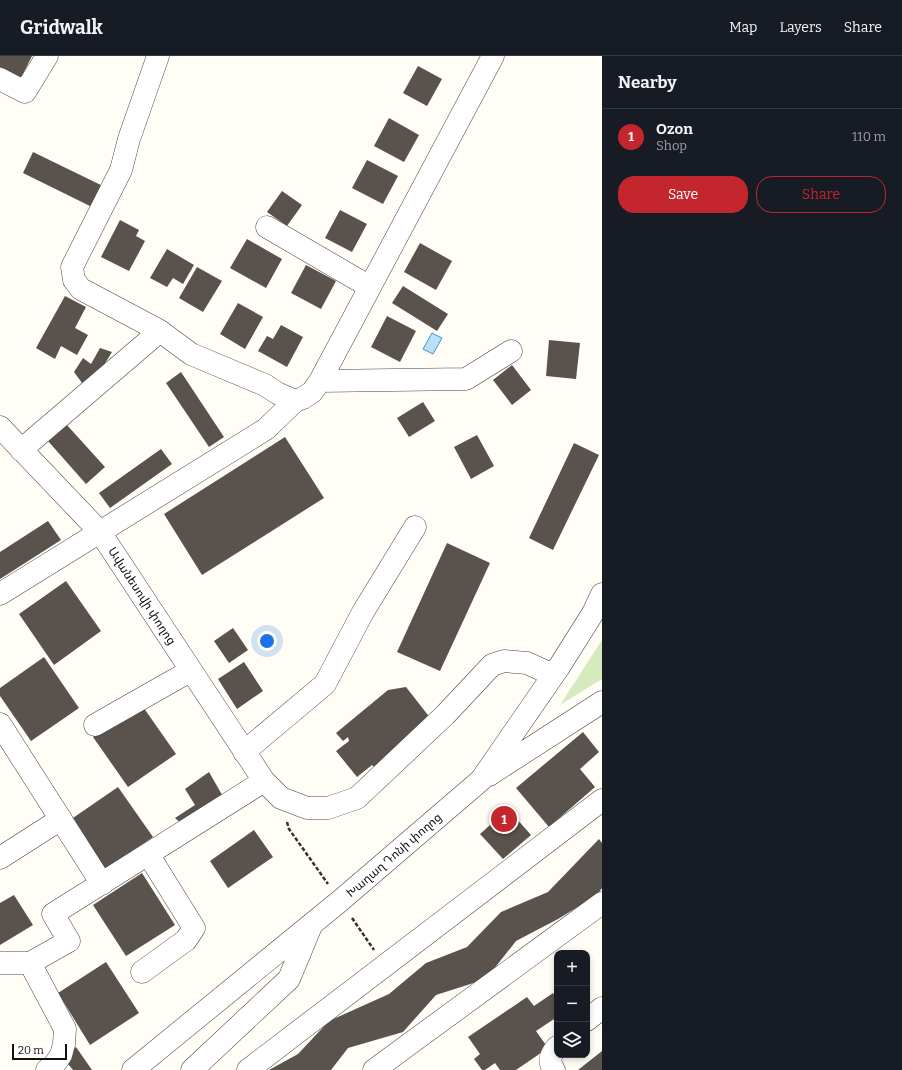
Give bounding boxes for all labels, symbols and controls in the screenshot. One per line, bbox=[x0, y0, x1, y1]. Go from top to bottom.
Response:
text: Gridwalk bbox=[20, 16, 103, 39]
text: Map bbox=[729, 19, 757, 36]
text: Layers bbox=[779, 19, 822, 36]
text: Share bbox=[844, 19, 882, 36]
text: Nearby bbox=[618, 72, 677, 93]
text: Ozon bbox=[656, 120, 693, 138]
text: 1 bbox=[628, 129, 634, 144]
text: 110 m bbox=[852, 129, 886, 144]
text: Shop bbox=[656, 138, 687, 153]
button: Save bbox=[618, 176, 748, 213]
button: Share bbox=[756, 176, 886, 213]
street label: Ավանեսովի փողոց bbox=[105, 545, 179, 647]
your location bbox=[257, 631, 277, 651]
pin: 1 bbox=[491, 804, 517, 834]
street label: Խաղաղ Դոնի փողոց bbox=[344, 810, 444, 900]
map controls bbox=[554, 950, 590, 1058]
button: + bbox=[554, 950, 590, 986]
button: − bbox=[554, 986, 590, 1022]
button: layers bbox=[554, 1022, 590, 1058]
scale bar bbox=[12, 1042, 67, 1061]
text: 20 m bbox=[18, 1044, 44, 1057]

